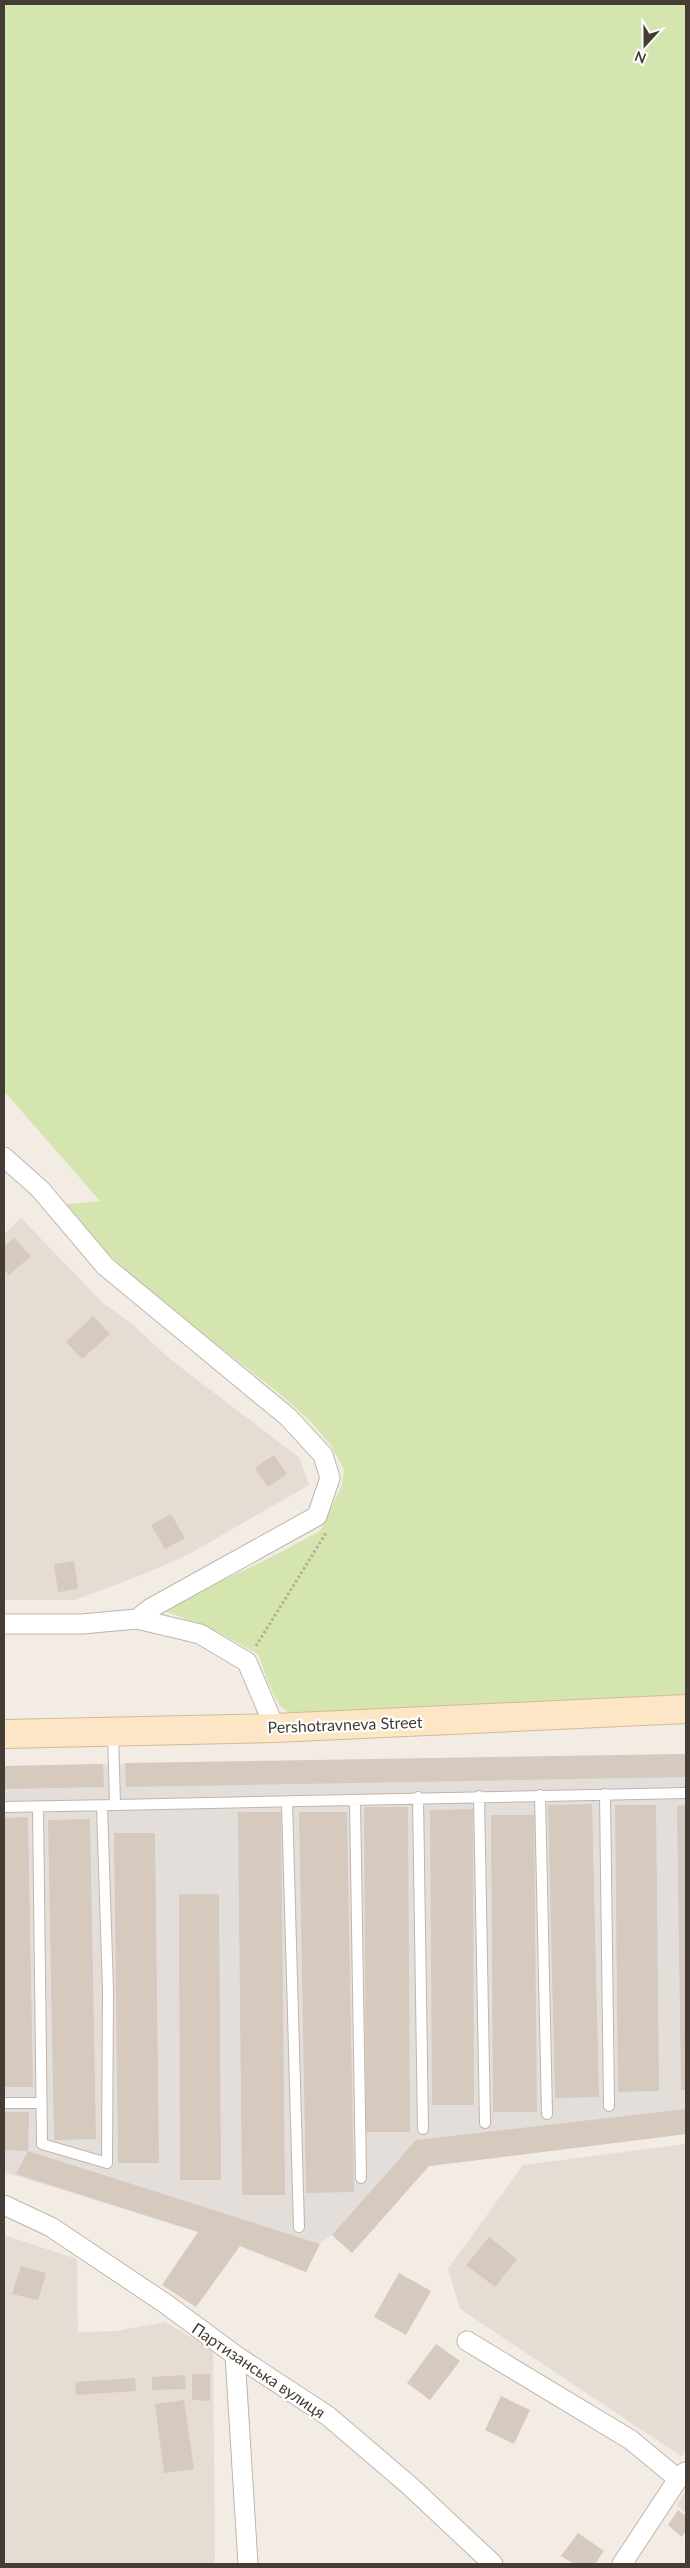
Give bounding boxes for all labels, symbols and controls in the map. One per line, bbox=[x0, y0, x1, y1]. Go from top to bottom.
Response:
north arrow bbox=[620, 20, 670, 70]
text: N bbox=[632, 48, 648, 67]
street label: Pershotravneva Street bbox=[267, 1712, 423, 1736]
street label: Партизанська вулиця bbox=[189, 2318, 329, 2422]

